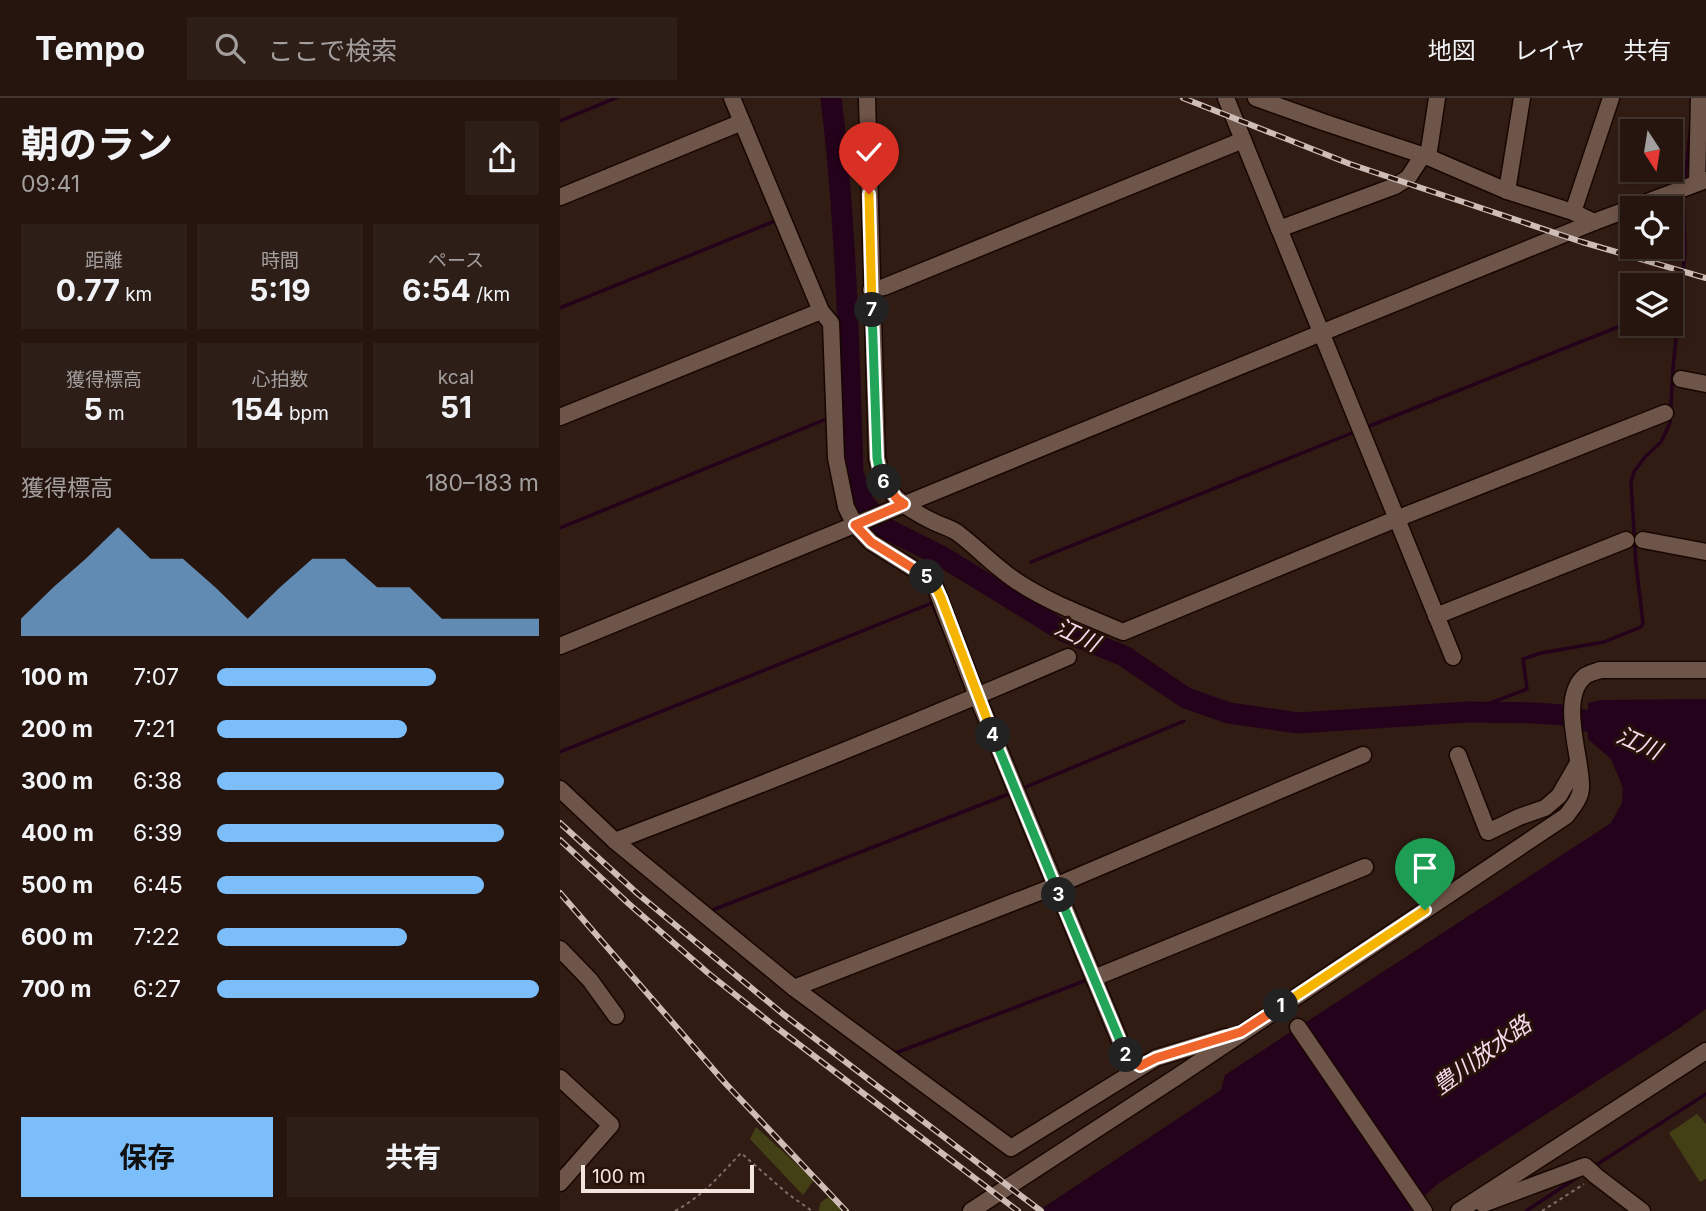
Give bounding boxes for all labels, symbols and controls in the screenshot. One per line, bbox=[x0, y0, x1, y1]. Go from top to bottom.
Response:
search box bbox=[187, 17, 677, 80]
text: Tempo bbox=[35, 28, 145, 68]
icon: search bbox=[211, 29, 249, 67]
text: ここで検索 bbox=[267, 35, 397, 66]
text: 地図 bbox=[1428, 36, 1476, 65]
text: レイヤ bbox=[1514, 36, 1585, 65]
text: 共有 bbox=[1623, 36, 1671, 65]
north arrow bbox=[1620, 119, 1684, 182]
map controls bbox=[1620, 119, 1683, 336]
text: 朝のラン bbox=[21, 121, 173, 167]
button: share bbox=[465, 121, 539, 195]
pin bbox=[839, 122, 899, 194]
icon: check bbox=[850, 133, 888, 171]
text: 09:41 bbox=[21, 170, 80, 198]
button: locate bbox=[1620, 196, 1683, 259]
text: 距離 bbox=[85, 249, 123, 272]
text: 時間 bbox=[261, 249, 299, 272]
text: ペース bbox=[428, 249, 484, 272]
text: 0.77 bbox=[56, 272, 120, 308]
text: 5:19 bbox=[249, 272, 311, 308]
text: 6:54 bbox=[402, 272, 471, 308]
button: layers bbox=[1620, 273, 1683, 336]
text: km bbox=[120, 283, 152, 306]
text: /km bbox=[471, 283, 510, 306]
pin: 7 bbox=[854, 292, 890, 328]
text: 7 bbox=[866, 298, 877, 321]
text: kcal bbox=[438, 366, 474, 389]
text: 獲得標高 bbox=[66, 368, 142, 391]
text: 心拍数 bbox=[251, 368, 309, 391]
text: 51 bbox=[440, 389, 472, 425]
text: 5 bbox=[83, 391, 103, 427]
text: 154 bbox=[231, 391, 284, 427]
text: m bbox=[103, 402, 125, 425]
text: bpm bbox=[284, 402, 329, 425]
pin: 6 bbox=[866, 464, 902, 500]
text: 180–183 m bbox=[425, 469, 539, 497]
text: 6 bbox=[877, 470, 890, 493]
text: 獲得標高 bbox=[21, 474, 113, 502]
pin: 5 bbox=[910, 560, 944, 594]
text: 5 bbox=[920, 565, 933, 588]
water label: 江川 bbox=[1050, 613, 1106, 659]
text: 100 m bbox=[21, 663, 88, 691]
text: 7:07 bbox=[133, 663, 179, 691]
text: 200 m bbox=[21, 715, 93, 743]
text: 7:21 bbox=[133, 715, 175, 743]
pin: 4 bbox=[976, 718, 1010, 752]
water label: 江川 bbox=[1612, 721, 1668, 766]
text: 4 bbox=[986, 723, 999, 746]
text: 300 m bbox=[21, 767, 93, 795]
text: 6:38 bbox=[133, 767, 182, 795]
text: 400 m bbox=[21, 819, 94, 847]
text: 6:39 bbox=[133, 819, 182, 847]
pin bbox=[1395, 838, 1455, 910]
icon: arrive bbox=[1406, 849, 1444, 887]
text: 500 m bbox=[21, 871, 93, 899]
text: 6:45 bbox=[133, 871, 183, 899]
pin: 3 bbox=[1042, 878, 1076, 912]
text: 3 bbox=[1052, 883, 1065, 906]
text: 600 m bbox=[21, 923, 93, 951]
text: 7:22 bbox=[133, 923, 180, 951]
text: 700 m bbox=[21, 975, 91, 1003]
text: 6:27 bbox=[133, 975, 181, 1003]
pin: 1 bbox=[1264, 988, 1298, 1024]
text: 1 bbox=[1276, 994, 1285, 1017]
water label: 豊川放水路 bbox=[1427, 1009, 1538, 1100]
pin: 2 bbox=[1108, 1038, 1144, 1072]
text: 2 bbox=[1120, 1043, 1131, 1066]
button: 保存 bbox=[21, 1117, 273, 1197]
button: 共有 bbox=[287, 1117, 539, 1197]
scale bar bbox=[581, 1162, 754, 1194]
text: 100 m bbox=[592, 1165, 646, 1188]

